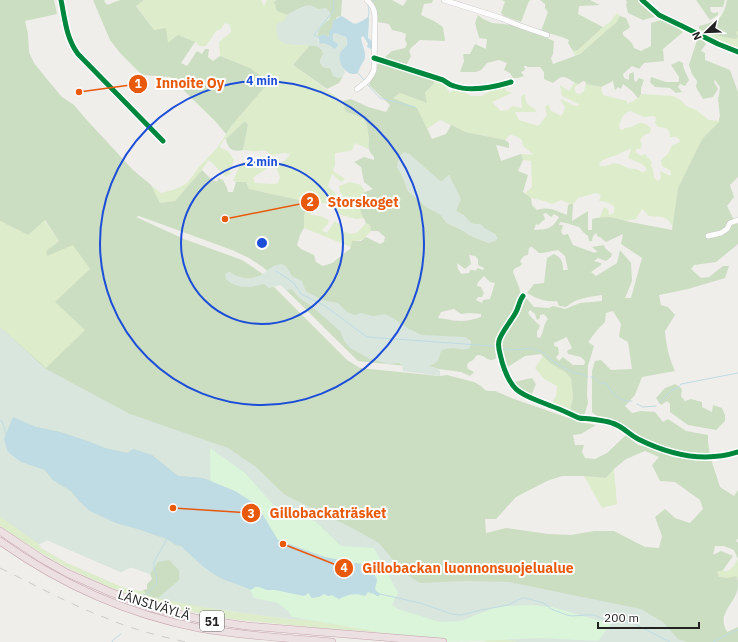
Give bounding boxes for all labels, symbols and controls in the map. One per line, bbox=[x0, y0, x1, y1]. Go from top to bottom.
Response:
north arrow bbox=[686, 12, 726, 52]
text: N bbox=[689, 29, 705, 42]
callout: Innoite Oy bbox=[128, 71, 232, 97]
text: 4 min bbox=[246, 73, 278, 88]
text: Innoite Oy bbox=[156, 74, 225, 92]
text: 1 bbox=[134, 76, 142, 91]
text: 2 min bbox=[246, 154, 278, 169]
callout: Storskoget bbox=[300, 189, 407, 215]
text: Storskoget bbox=[327, 193, 399, 211]
text: 2 bbox=[306, 194, 314, 209]
centre of rings bbox=[255, 236, 269, 250]
callout: Gillobackaträsket bbox=[241, 500, 394, 526]
text: Gillobackaträsket bbox=[270, 504, 386, 522]
text: 3 bbox=[247, 506, 255, 521]
callout: Gillobackan luonnonsuojelualue bbox=[334, 555, 582, 581]
text: Gillobackan luonnonsuojelualue bbox=[362, 559, 574, 577]
text: 4 bbox=[340, 560, 348, 575]
street label: LÄNSIVÄYLÄ bbox=[116, 586, 193, 624]
scale bar bbox=[598, 604, 699, 630]
text: 200 m bbox=[604, 610, 639, 625]
road number: 51 bbox=[200, 611, 224, 631]

